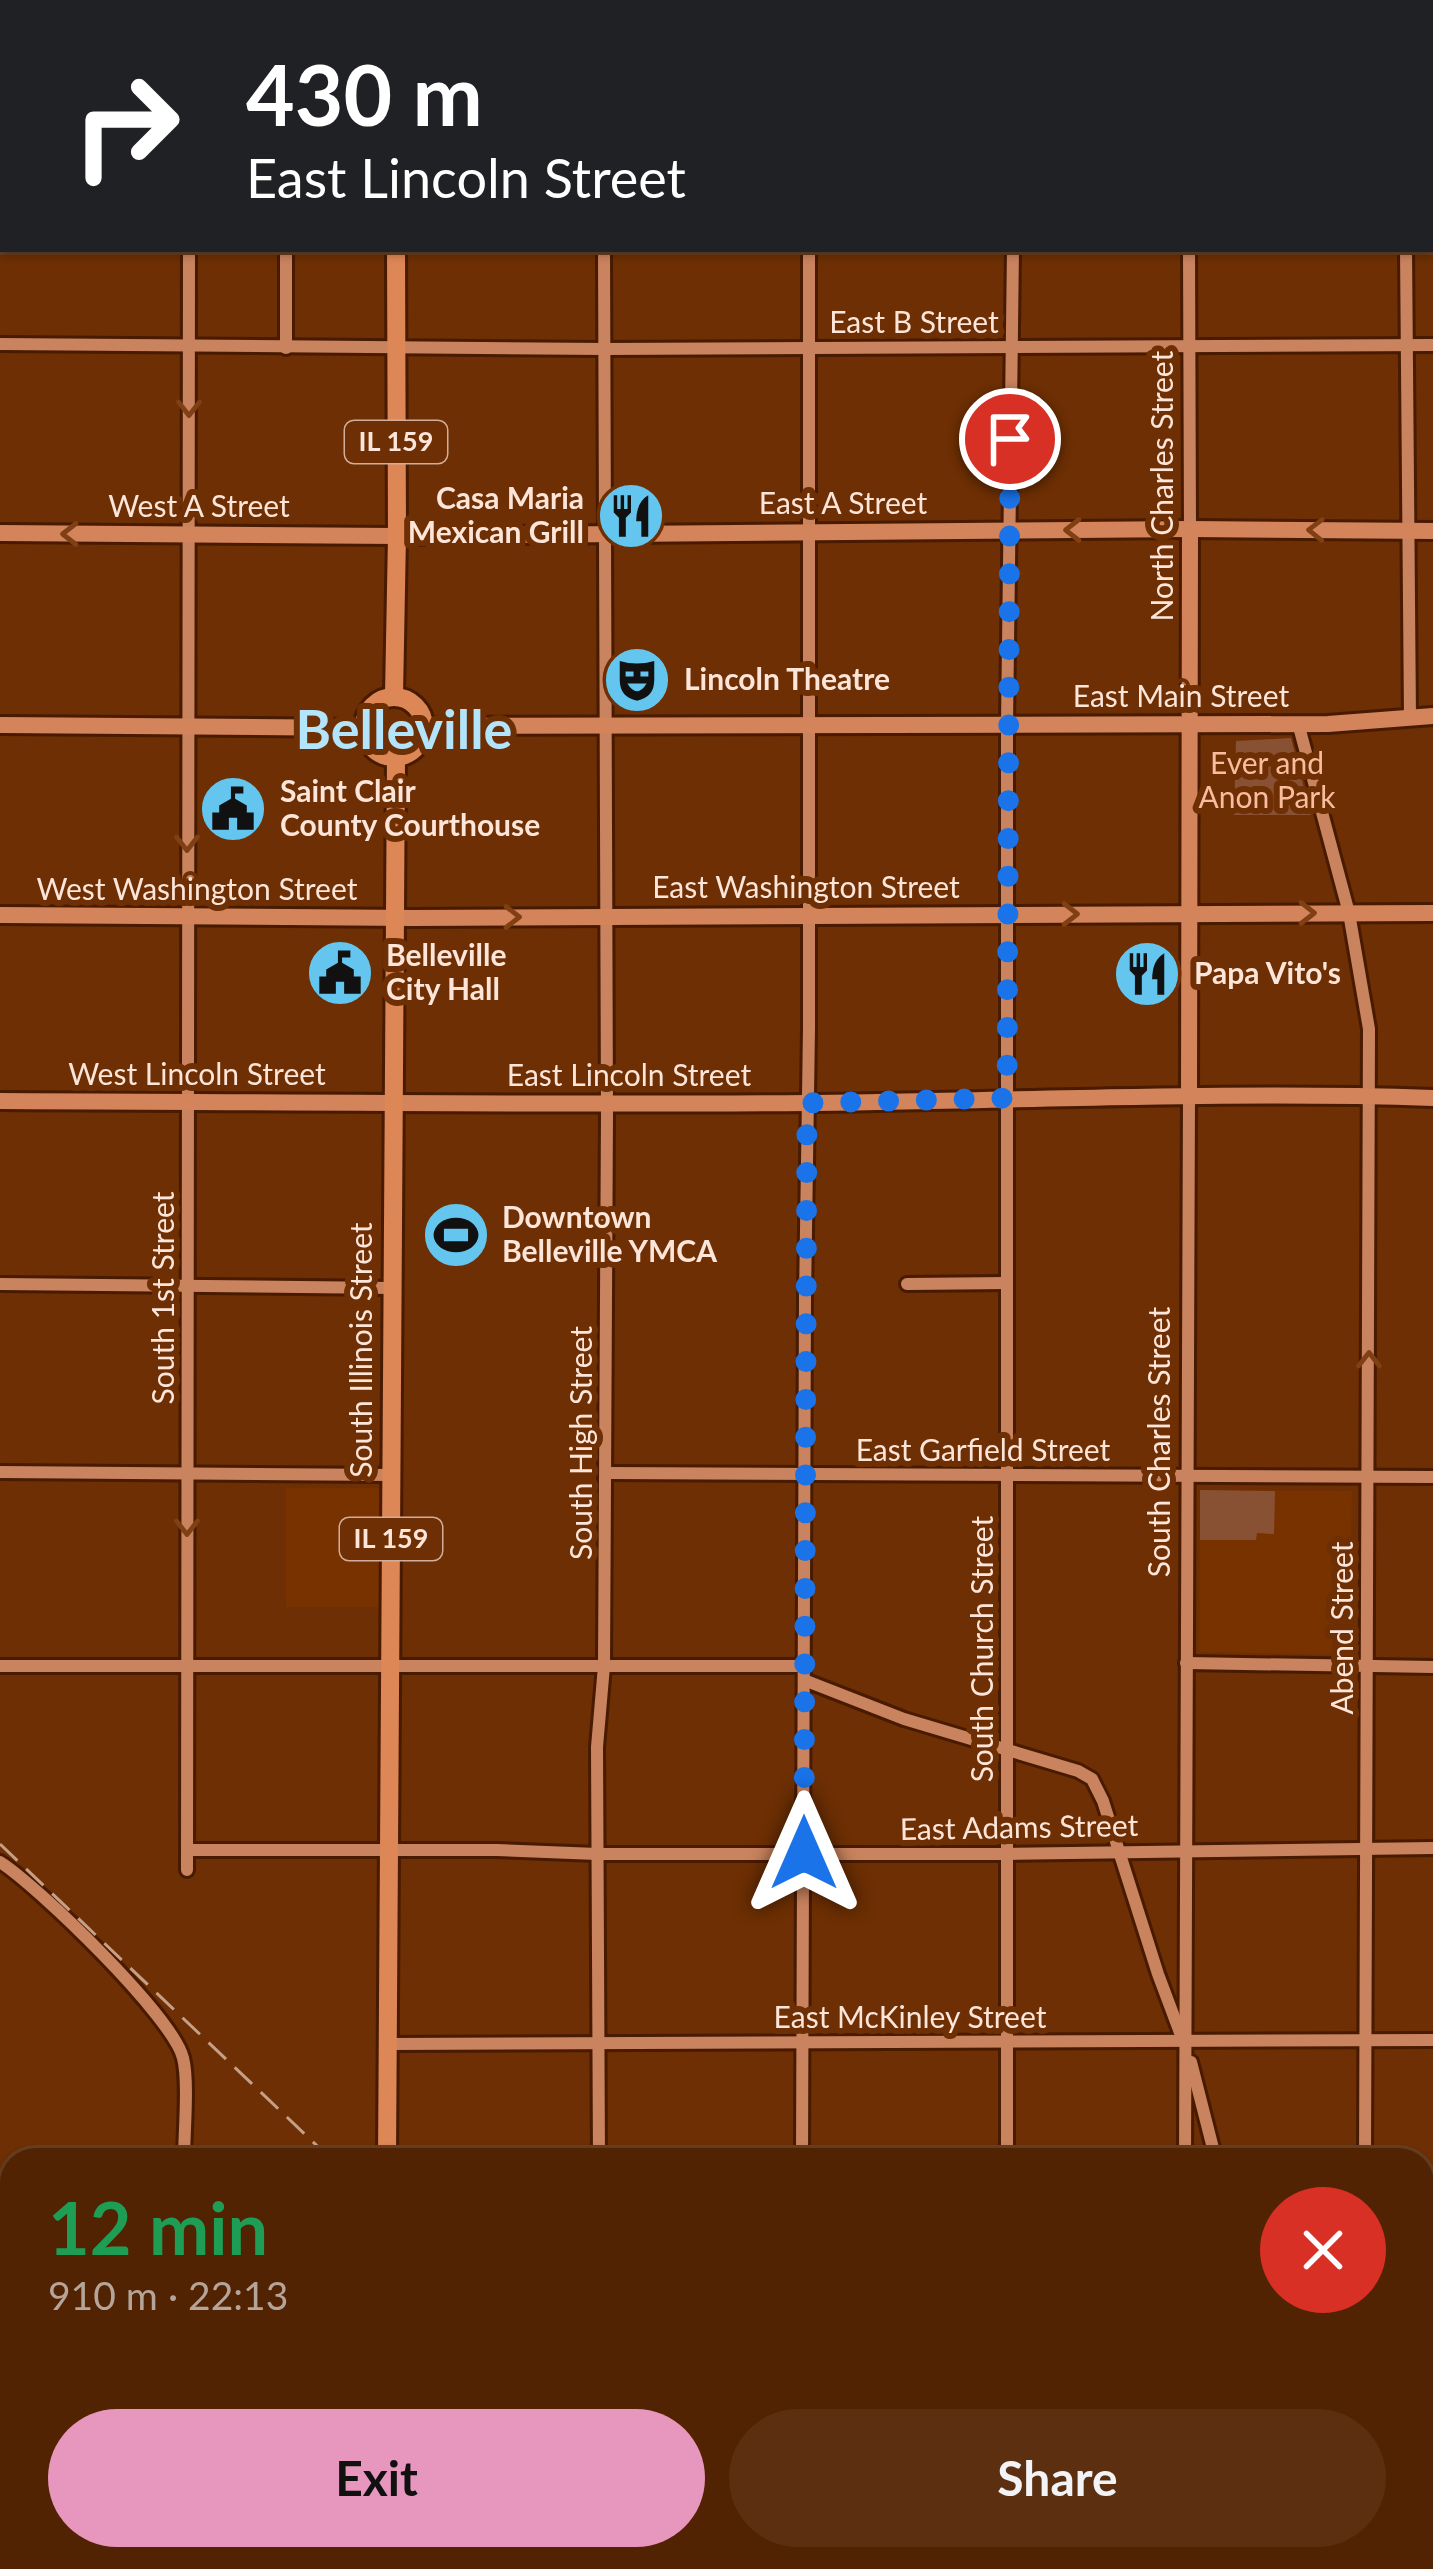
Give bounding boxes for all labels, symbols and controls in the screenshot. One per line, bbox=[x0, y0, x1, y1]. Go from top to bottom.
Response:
text: 430 m bbox=[246, 43, 483, 144]
icon: right bbox=[48, 48, 204, 204]
text: East Lincoln Street bbox=[246, 145, 686, 210]
street label: East B Street bbox=[829, 303, 999, 339]
street label: North Charles Street bbox=[1143, 350, 1179, 621]
pin bbox=[959, 388, 1061, 490]
one-way arrow bbox=[176, 400, 202, 418]
icon: arrive bbox=[977, 406, 1043, 472]
road number: IL 159 bbox=[345, 421, 447, 463]
place label: Casa Maria Mexican Grill bbox=[408, 479, 584, 549]
restaurant icon: Casa Maria Mexican Grill bbox=[596, 481, 666, 551]
street label: East A Street bbox=[759, 484, 927, 520]
street label: West A Street bbox=[108, 487, 290, 523]
one-way arrow bbox=[1063, 517, 1081, 543]
one-way arrow bbox=[1306, 517, 1324, 543]
one-way arrow bbox=[60, 521, 79, 547]
theatre icon: Lincoln Theatre bbox=[602, 645, 672, 715]
place label: Lincoln Theatre bbox=[684, 660, 890, 696]
street label: East Main Street bbox=[1073, 677, 1289, 713]
district label: Belleville bbox=[296, 696, 512, 761]
park label: Ever and Anon Park bbox=[1198, 744, 1336, 814]
place label: Saint Clair County Courthouse bbox=[280, 772, 540, 842]
public building icon: Saint Clair County Courthouse bbox=[198, 774, 268, 844]
one-way arrow bbox=[174, 834, 200, 853]
street label: East Washington Street bbox=[652, 868, 960, 904]
street label: West Washington Street bbox=[37, 870, 358, 906]
one-way arrow bbox=[1299, 900, 1317, 926]
one-way arrow bbox=[1061, 902, 1080, 928]
one-way arrow bbox=[504, 904, 522, 930]
place label: Belleville City Hall bbox=[386, 936, 507, 1006]
public building icon: Belleville City Hall bbox=[305, 938, 375, 1008]
restaurant icon: Papa Vito's bbox=[1112, 939, 1182, 1009]
place label: Papa Vito's bbox=[1194, 954, 1341, 990]
street label: West Lincoln Street bbox=[68, 1055, 326, 1091]
street label: East Lincoln Street bbox=[507, 1056, 751, 1092]
street label: South 1st Street bbox=[144, 1191, 180, 1404]
place label: Downtown Belleville YMCA bbox=[502, 1198, 717, 1268]
sports icon: Downtown Belleville YMCA bbox=[421, 1200, 491, 1270]
street label: South Illinois Street bbox=[342, 1222, 378, 1478]
street label: South Charles Street bbox=[1140, 1307, 1176, 1577]
street label: South High Street bbox=[562, 1326, 598, 1560]
one-way arrow bbox=[1355, 1350, 1381, 1369]
street label: East Garfield Street bbox=[856, 1431, 1111, 1467]
street label: South Church Street bbox=[963, 1515, 999, 1782]
road number: IL 159 bbox=[340, 1518, 442, 1560]
one-way arrow bbox=[174, 1519, 200, 1537]
street label: Abend Street bbox=[1323, 1541, 1359, 1715]
position arrow bbox=[741, 1790, 867, 1916]
street label: East Adams Street bbox=[899, 1806, 1139, 1846]
street label: East McKinley Street bbox=[774, 1998, 1047, 2034]
text: 12 min bbox=[48, 2184, 268, 2270]
button: close bbox=[1260, 2187, 1386, 2313]
text: 910 m · 22:13 bbox=[48, 2272, 288, 2318]
button: Exit bbox=[48, 2409, 705, 2547]
button: Share bbox=[729, 2409, 1386, 2547]

